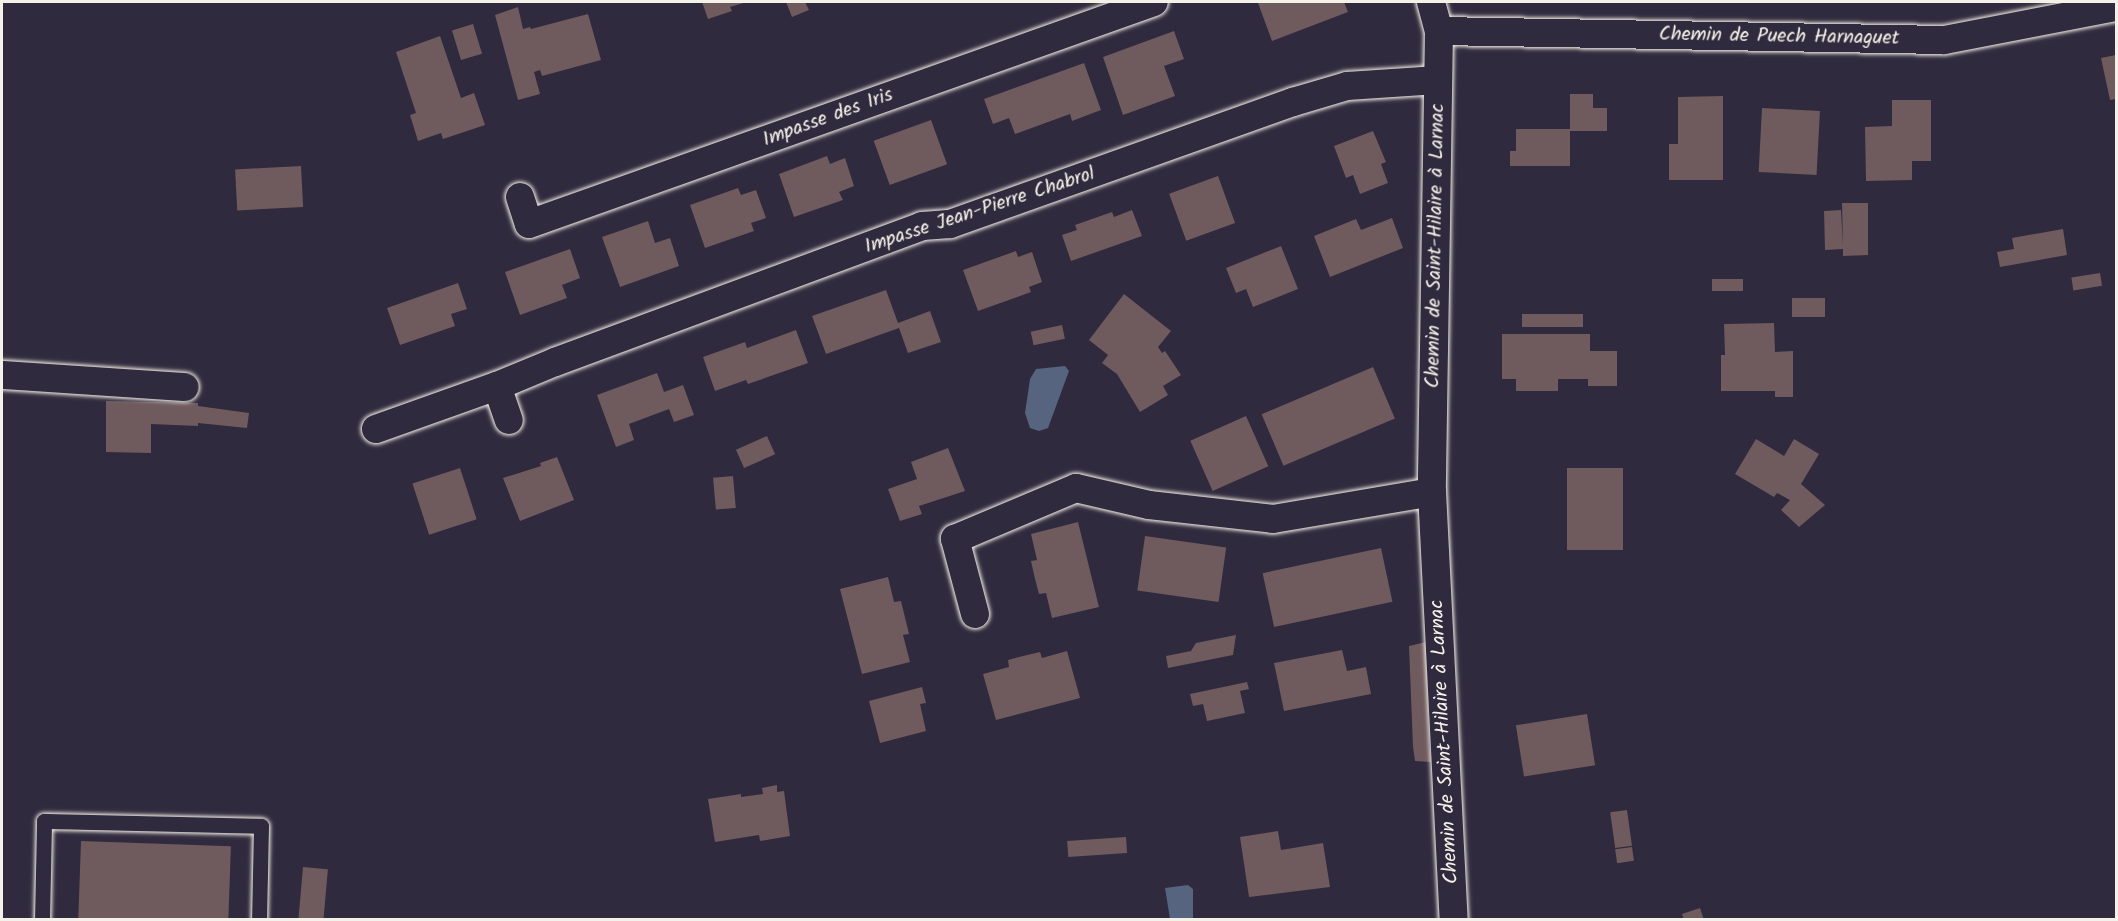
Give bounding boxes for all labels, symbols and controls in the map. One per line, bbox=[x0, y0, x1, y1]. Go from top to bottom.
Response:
street label: Chemin de Puech Harnaguet bbox=[1659, 23, 1899, 51]
street label: Impasse des Iris bbox=[760, 83, 896, 153]
street label: Chemin de Saint-Hilaire à Larnac bbox=[1422, 104, 1450, 388]
street label: Impasse Jean-Pierre Chabrol bbox=[862, 162, 1098, 260]
street label: Chemin de Saint-Hilaire à Larnac bbox=[1426, 599, 1464, 885]

